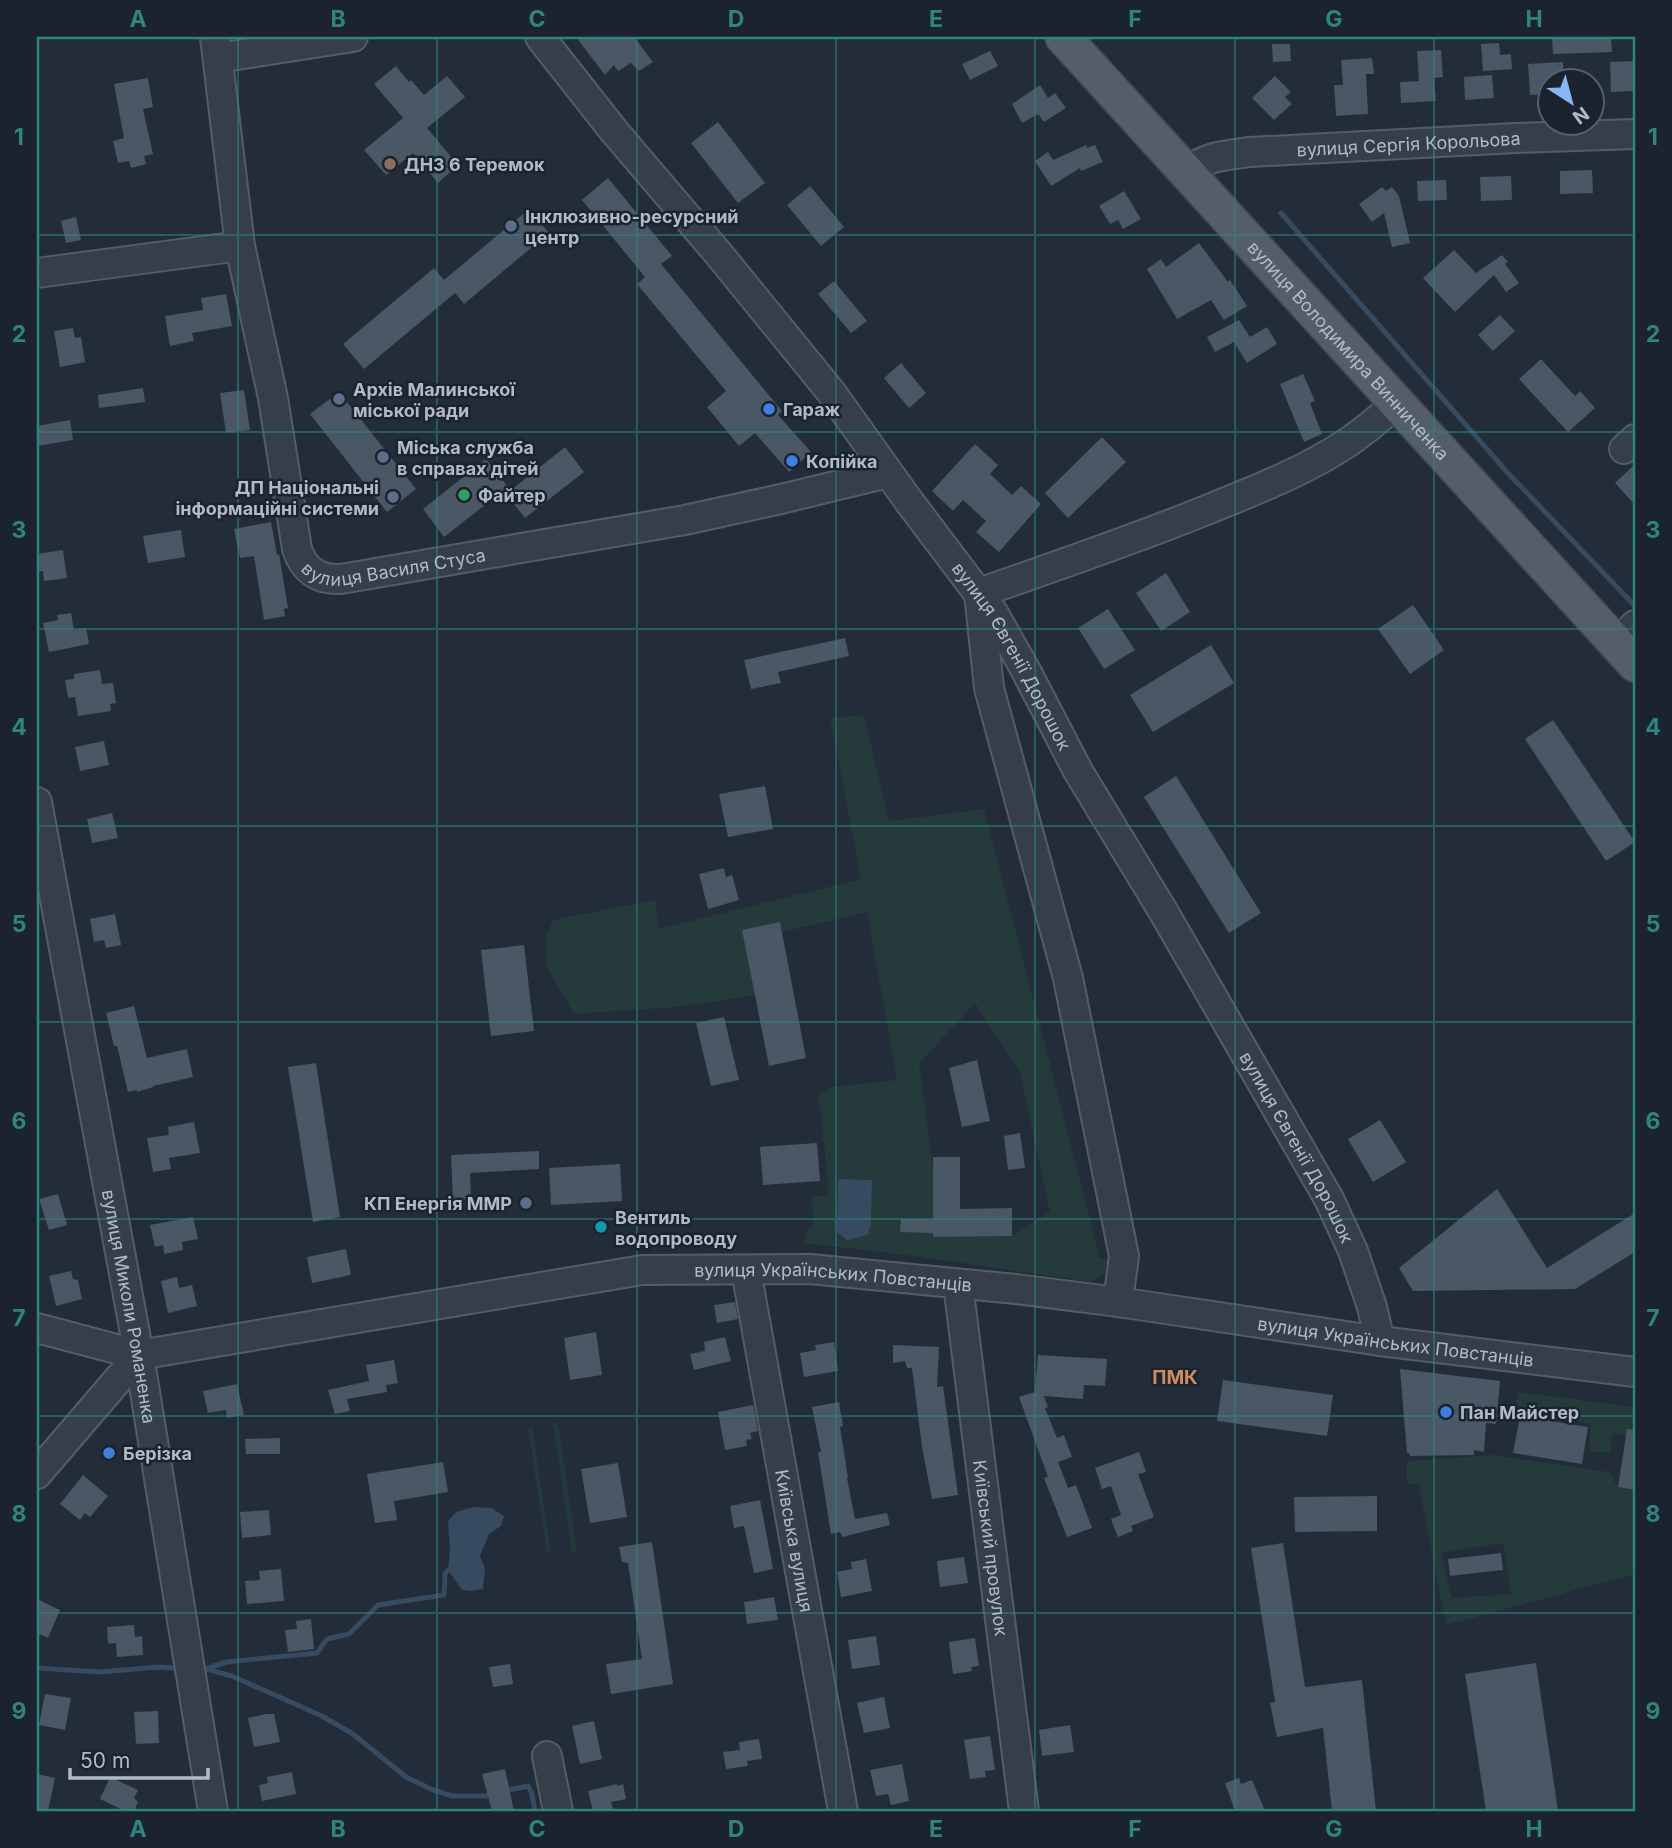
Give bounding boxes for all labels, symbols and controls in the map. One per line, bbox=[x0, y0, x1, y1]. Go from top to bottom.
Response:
text: A bbox=[129, 5, 147, 33]
text: B bbox=[330, 5, 346, 33]
text: C bbox=[528, 5, 546, 33]
text: D bbox=[728, 5, 744, 33]
text: E bbox=[929, 5, 943, 33]
text: F bbox=[1128, 5, 1142, 33]
text: G bbox=[1325, 5, 1343, 33]
text: H bbox=[1525, 5, 1543, 33]
north arrow bbox=[1536, 66, 1606, 136]
text: N bbox=[1568, 102, 1593, 129]
text: 1 bbox=[14, 123, 24, 151]
text: 1 bbox=[1648, 123, 1658, 151]
street label: вулиця Сергія Корольова bbox=[1296, 127, 1521, 160]
place label: ДНЗ 6 Теремок bbox=[404, 154, 545, 175]
marker: ДНЗ 6 Теремок bbox=[382, 156, 398, 172]
place label: Інклюзивно-ресурсний центр bbox=[525, 206, 739, 248]
marker: Інклюзивно-ресурсний центр bbox=[503, 218, 519, 234]
street label: вулиця Володимира Винниченка bbox=[1244, 237, 1454, 464]
text: 2 bbox=[12, 320, 26, 348]
text: 2 bbox=[1646, 320, 1660, 348]
place label: Архів Малинської міської ради bbox=[353, 379, 516, 421]
marker: Архів Малинської міської ради bbox=[331, 391, 347, 407]
place label: Гараж bbox=[783, 399, 841, 420]
marker: Гараж bbox=[761, 401, 777, 417]
place label: Міська служба в справах дітей bbox=[397, 437, 538, 479]
marker: Міська служба в справах дітей bbox=[375, 449, 391, 465]
place label: Копійка bbox=[806, 451, 877, 472]
marker: Копійка bbox=[784, 453, 800, 469]
place label: ДП Національні інформаційні системи bbox=[175, 477, 379, 519]
place label: Файтер bbox=[478, 485, 546, 506]
marker: Файтер bbox=[456, 487, 472, 503]
marker: ДП Національні інформаційні системи bbox=[385, 489, 401, 505]
text: 3 bbox=[12, 516, 26, 544]
text: 3 bbox=[1646, 516, 1660, 544]
street label: вулиця Василя Стуса bbox=[297, 544, 487, 590]
street label: вулиця Євгенії Дорошок bbox=[948, 558, 1076, 754]
text: 4 bbox=[11, 713, 27, 741]
text: 4 bbox=[1645, 713, 1661, 741]
text: 5 bbox=[12, 910, 26, 938]
text: 5 bbox=[1646, 910, 1660, 938]
street label: вулиця Євгенії Дорошок bbox=[1236, 1048, 1358, 1246]
text: 6 bbox=[12, 1107, 26, 1135]
text: 6 bbox=[1646, 1107, 1660, 1135]
street label: вулиця Миколи Романенка bbox=[98, 1188, 160, 1425]
place label: КП Енергія ММР bbox=[364, 1193, 512, 1214]
marker: КП Енергія ММР bbox=[518, 1195, 534, 1211]
place label: Вентиль водопроводу bbox=[615, 1207, 737, 1249]
marker: Вентиль водопроводу bbox=[593, 1219, 609, 1235]
street label: вулиця Українських Повстанців bbox=[694, 1258, 973, 1295]
text: 7 bbox=[12, 1304, 26, 1332]
text: 7 bbox=[1646, 1304, 1660, 1332]
street label: вулиця Українських Повстанців bbox=[1256, 1312, 1535, 1370]
district label: ПМК bbox=[1152, 1366, 1198, 1389]
place label: Пан Майстер bbox=[1460, 1402, 1579, 1423]
marker: Пан Майстер bbox=[1438, 1404, 1454, 1420]
place label: Берізка bbox=[123, 1443, 192, 1464]
marker: Берізка bbox=[101, 1445, 117, 1461]
street label: Київський провулок bbox=[970, 1459, 1013, 1637]
street label: Київська вулиця bbox=[771, 1468, 818, 1614]
text: 8 bbox=[12, 1500, 26, 1528]
text: 8 bbox=[1646, 1500, 1660, 1528]
text: 9 bbox=[12, 1697, 26, 1725]
text: 9 bbox=[1646, 1697, 1660, 1725]
scale bar bbox=[70, 1736, 208, 1780]
text: 50 m bbox=[80, 1748, 130, 1773]
text: A bbox=[129, 1815, 147, 1843]
text: B bbox=[330, 1815, 346, 1843]
text: C bbox=[528, 1815, 546, 1843]
text: D bbox=[728, 1815, 744, 1843]
text: E bbox=[929, 1815, 943, 1843]
text: F bbox=[1128, 1815, 1142, 1843]
text: G bbox=[1325, 1815, 1343, 1843]
text: H bbox=[1525, 1815, 1543, 1843]

